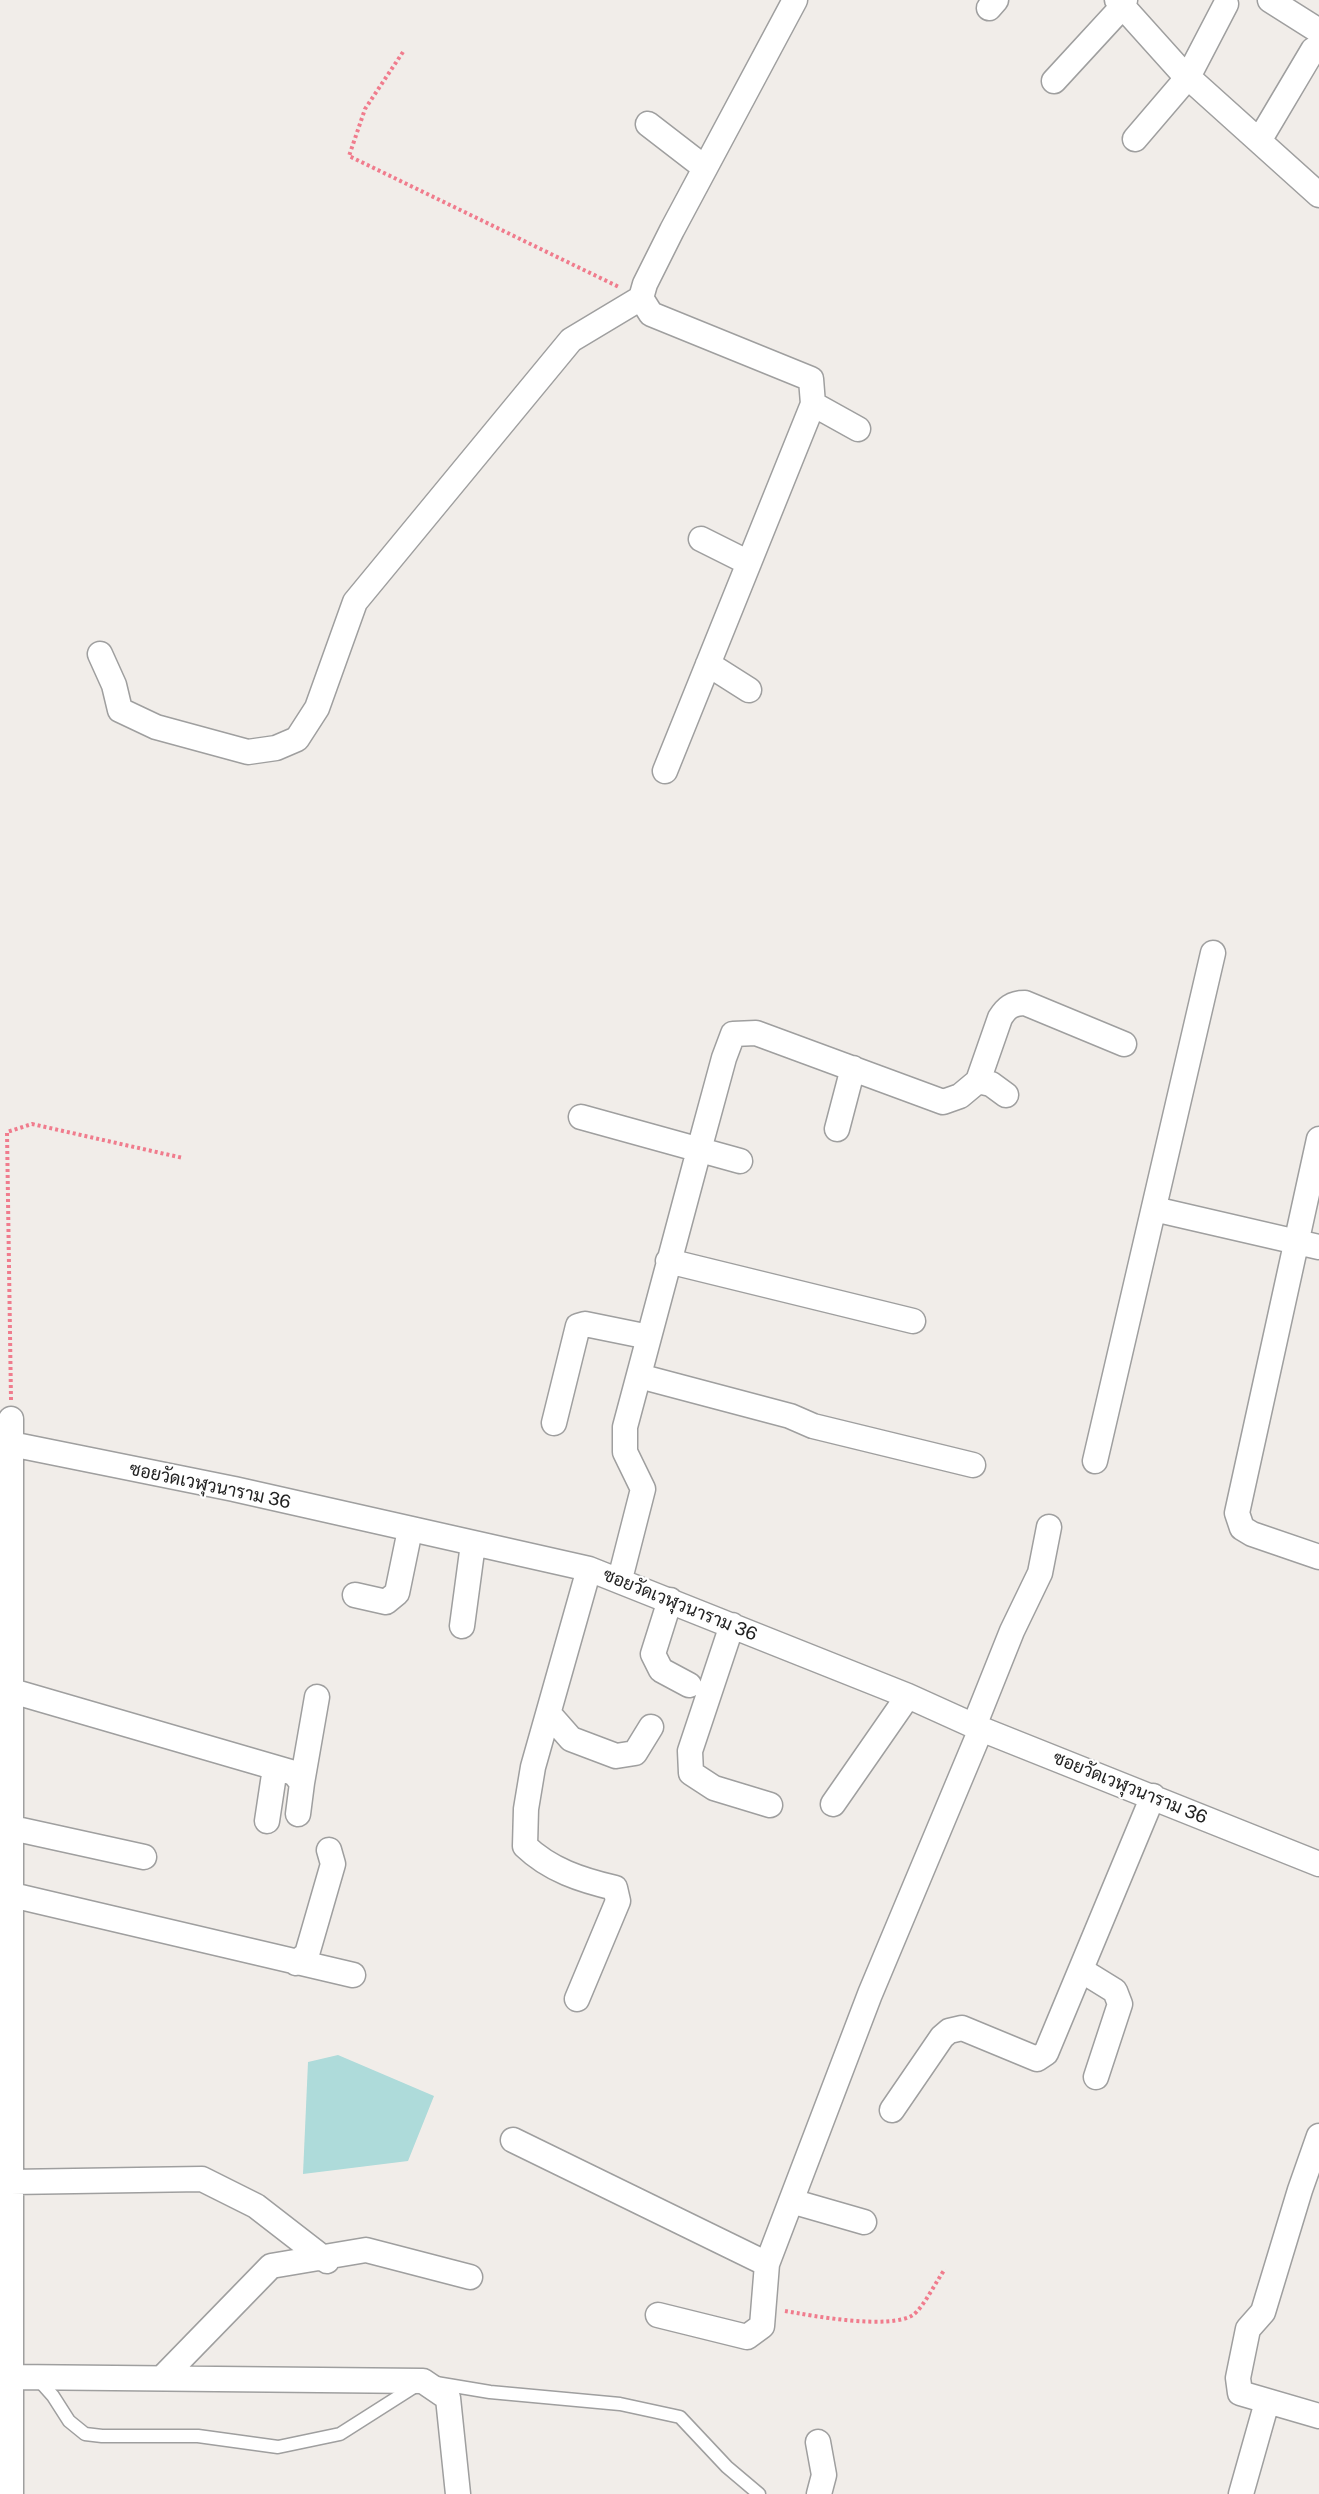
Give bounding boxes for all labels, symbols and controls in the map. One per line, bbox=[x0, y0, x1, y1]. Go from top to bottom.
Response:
street label: ซอยวัดเวฬุวนาราม 36 bbox=[127, 1458, 293, 1514]
street label: ซอยวัดเวฬุวนาราม 36 bbox=[600, 1564, 760, 1646]
street label: ซอยวัดเวฬุวนาราม 36 bbox=[1050, 1747, 1210, 1829]

